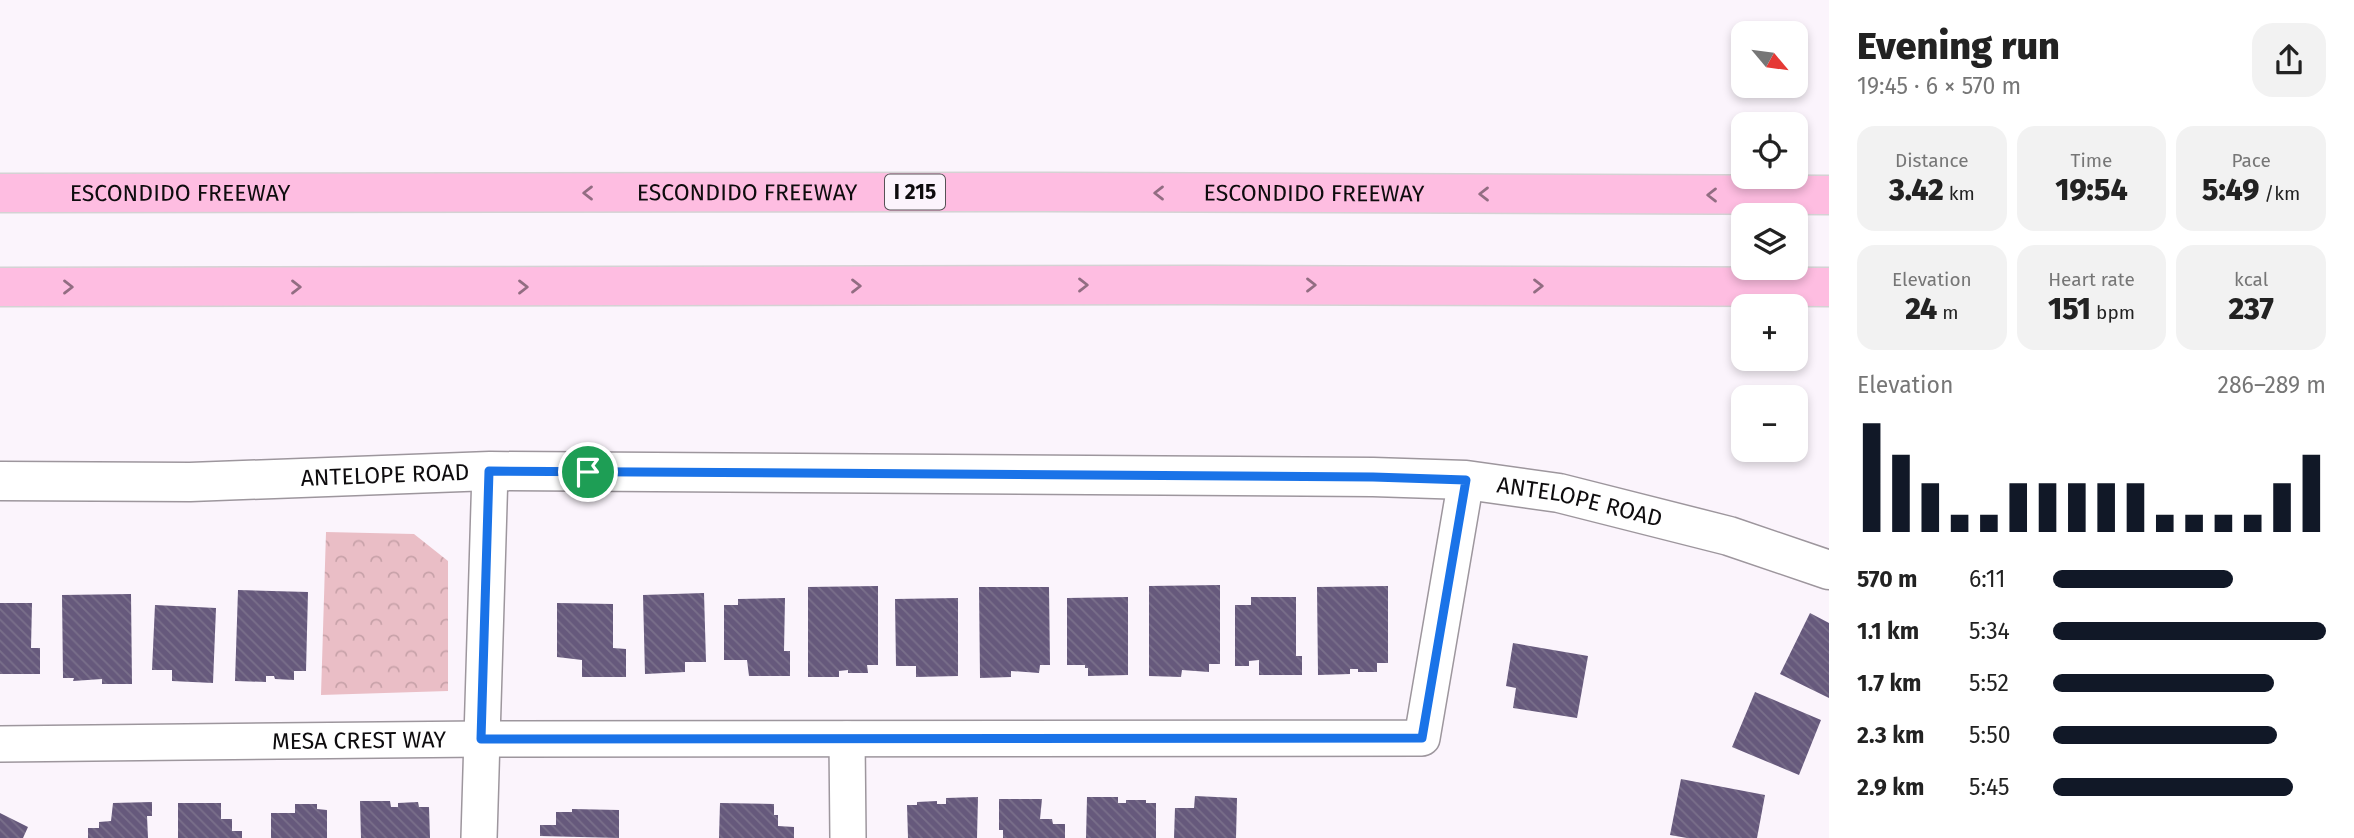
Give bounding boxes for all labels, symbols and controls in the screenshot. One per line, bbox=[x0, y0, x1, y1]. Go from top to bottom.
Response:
north arrow bbox=[1731, 21, 1808, 98]
map controls bbox=[1731, 21, 1808, 462]
text: Evening run bbox=[1857, 23, 2060, 69]
button: share bbox=[2252, 23, 2326, 97]
text: 19:45 · 6 × 570 m bbox=[1857, 72, 2021, 100]
button: locate bbox=[1731, 112, 1808, 189]
text: Distance bbox=[1895, 149, 1969, 172]
text: Time bbox=[2071, 149, 2112, 172]
text: Pace bbox=[2231, 149, 2271, 172]
text: 3.42 bbox=[1889, 172, 1944, 208]
text: 19:54 bbox=[2055, 172, 2128, 208]
text: 5:49 bbox=[2202, 172, 2259, 208]
road number: I 215 bbox=[885, 174, 945, 210]
street label: ESCONDIDO FREEWAY bbox=[637, 178, 858, 206]
street label: ESCONDIDO FREEWAY bbox=[70, 179, 291, 207]
street label: ESCONDIDO FREEWAY bbox=[1204, 179, 1425, 207]
text: km bbox=[1944, 182, 1975, 205]
text: /km bbox=[2259, 182, 2300, 205]
one-way arrow bbox=[583, 185, 593, 201]
one-way arrow bbox=[1153, 185, 1164, 201]
one-way arrow bbox=[1479, 186, 1489, 202]
one-way arrow bbox=[1706, 187, 1717, 203]
button: layers bbox=[1731, 203, 1808, 280]
text: Elevation bbox=[1892, 268, 1972, 291]
text: Heart rate bbox=[2048, 268, 2135, 291]
text: kcal bbox=[2234, 268, 2268, 291]
one-way arrow bbox=[1078, 277, 1089, 293]
one-way arrow bbox=[1306, 277, 1316, 293]
one-way arrow bbox=[851, 278, 861, 294]
one-way arrow bbox=[1533, 278, 1544, 294]
one-way arrow bbox=[63, 279, 74, 295]
one-way arrow bbox=[291, 279, 301, 295]
one-way arrow bbox=[518, 279, 529, 295]
text: 24 bbox=[1905, 291, 1937, 327]
text: 151 bbox=[2048, 291, 2091, 327]
text: 237 bbox=[2228, 291, 2274, 327]
button: + bbox=[1731, 294, 1808, 371]
text: m bbox=[1937, 301, 1959, 324]
text: bpm bbox=[2091, 301, 2135, 324]
text: Elevation bbox=[1857, 371, 1953, 399]
text: 286–289 m bbox=[2218, 371, 2326, 399]
button: − bbox=[1731, 385, 1808, 462]
pin bbox=[558, 442, 618, 502]
icon: arrive bbox=[569, 453, 607, 491]
street label: ANTELOPE ROAD bbox=[300, 458, 470, 492]
street label: ANTELOPE ROAD bbox=[1495, 470, 1665, 533]
text: 570 m bbox=[1857, 565, 1918, 593]
text: 6:11 bbox=[1969, 565, 2005, 593]
text: 1.1 km bbox=[1857, 617, 1919, 645]
text: 5:34 bbox=[1969, 617, 2010, 645]
text: 1.7 km bbox=[1857, 669, 1922, 697]
text: 5:52 bbox=[1969, 669, 2009, 697]
text: 2.3 km bbox=[1857, 721, 1924, 749]
text: 5:50 bbox=[1969, 721, 2011, 749]
street label: MESA CREST WAY bbox=[272, 725, 447, 755]
text: 2.9 km bbox=[1857, 773, 1924, 801]
text: 5:45 bbox=[1969, 773, 2009, 801]

